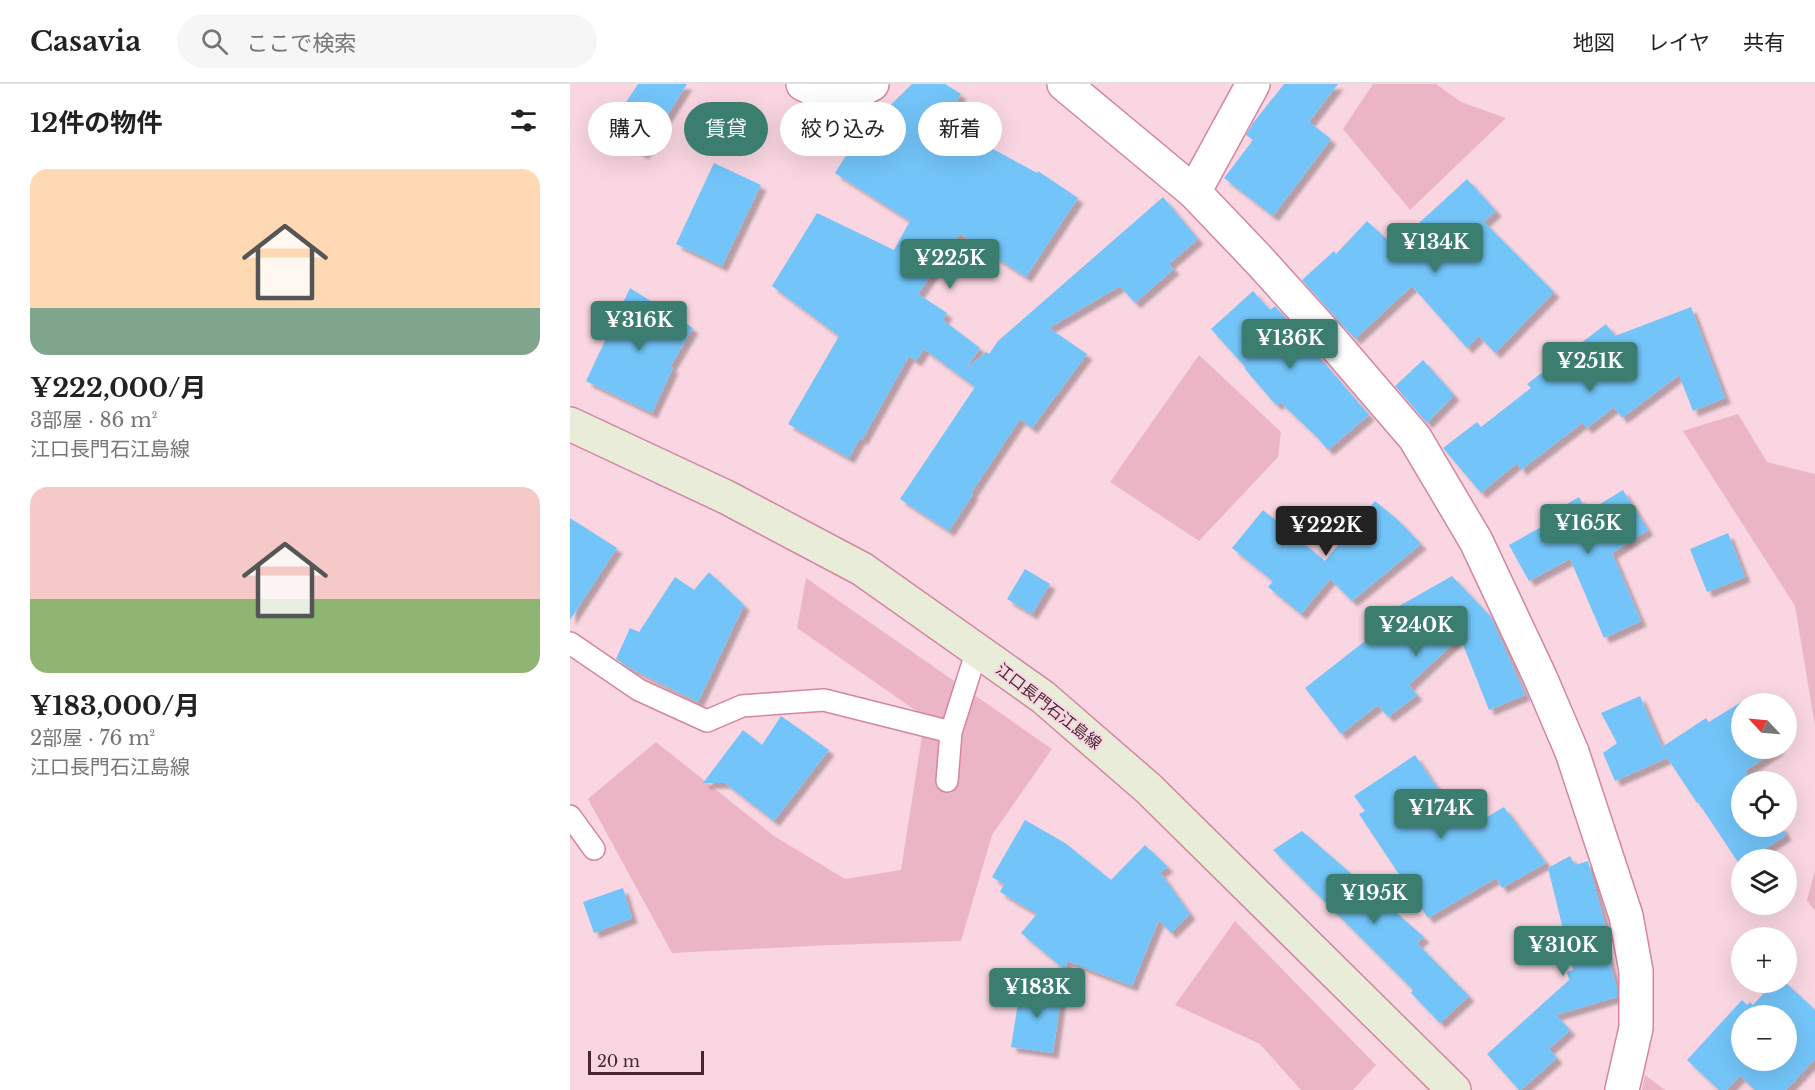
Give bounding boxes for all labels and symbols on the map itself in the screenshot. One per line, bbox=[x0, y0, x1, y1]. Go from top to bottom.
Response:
pin: ¥134K bbox=[1393, 223, 1477, 274]
pin: ¥225K bbox=[908, 239, 992, 290]
pin: ¥316K bbox=[597, 301, 681, 352]
pin: ¥136K bbox=[1248, 319, 1332, 370]
pin: ¥251K bbox=[1548, 342, 1632, 393]
pin: ¥165K bbox=[1546, 504, 1630, 555]
pin: ¥222K bbox=[1284, 506, 1368, 557]
pin: ¥240K bbox=[1374, 606, 1458, 657]
street label: 江口長門石江島線 bbox=[992, 659, 1106, 753]
north arrow bbox=[1731, 693, 1797, 759]
pin: ¥174K bbox=[1399, 789, 1483, 840]
pin: ¥195K bbox=[1332, 874, 1416, 925]
pin: ¥310K bbox=[1521, 926, 1605, 977]
pin: ¥183K bbox=[995, 968, 1079, 1019]
scale bar bbox=[588, 1048, 704, 1076]

